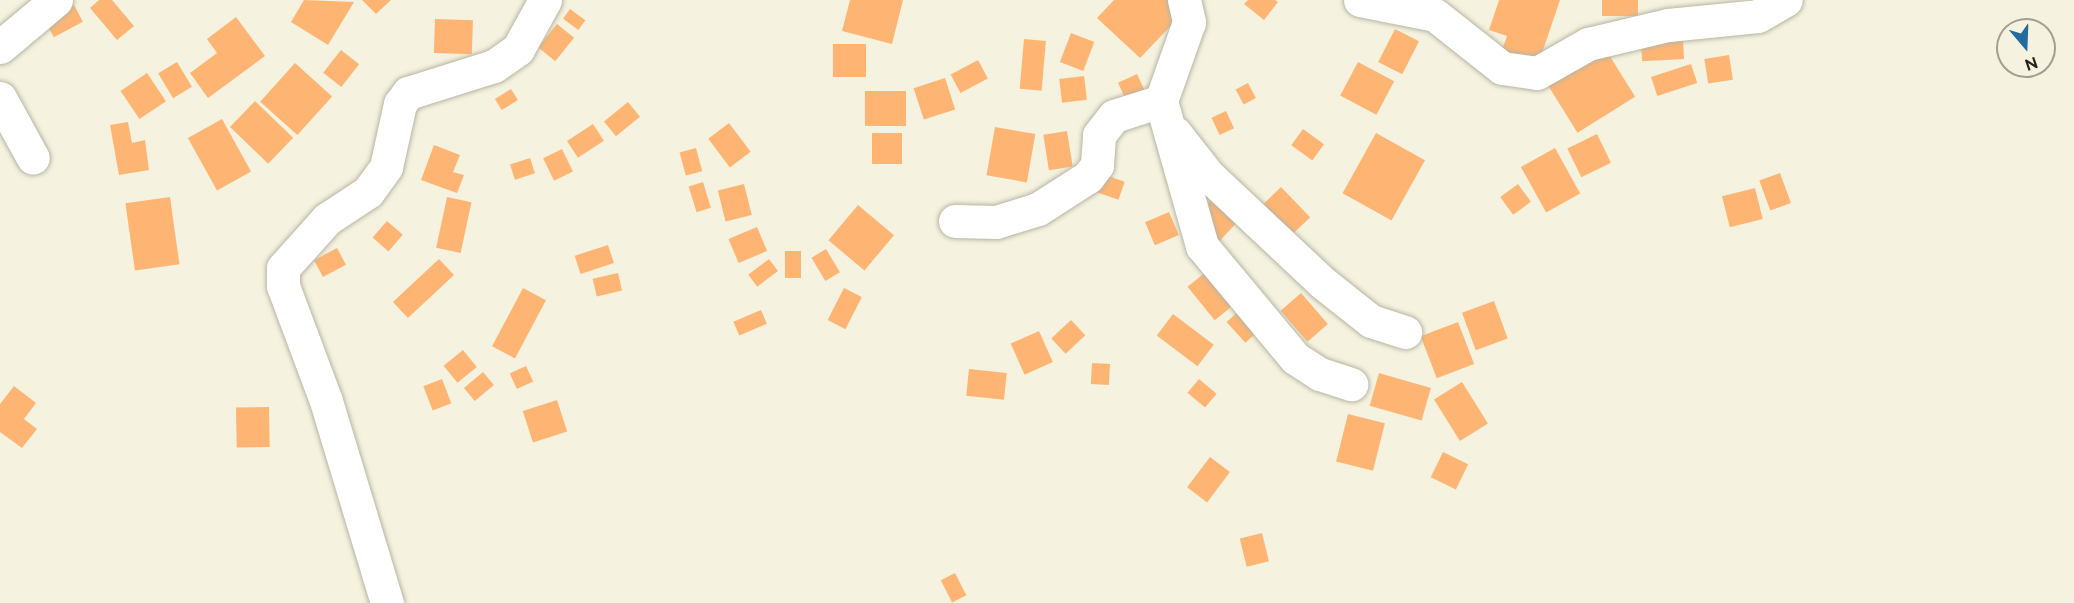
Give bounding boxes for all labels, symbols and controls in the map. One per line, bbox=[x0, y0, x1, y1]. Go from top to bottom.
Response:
north arrow bbox=[1996, 18, 2056, 78]
text: N bbox=[2023, 53, 2040, 75]

